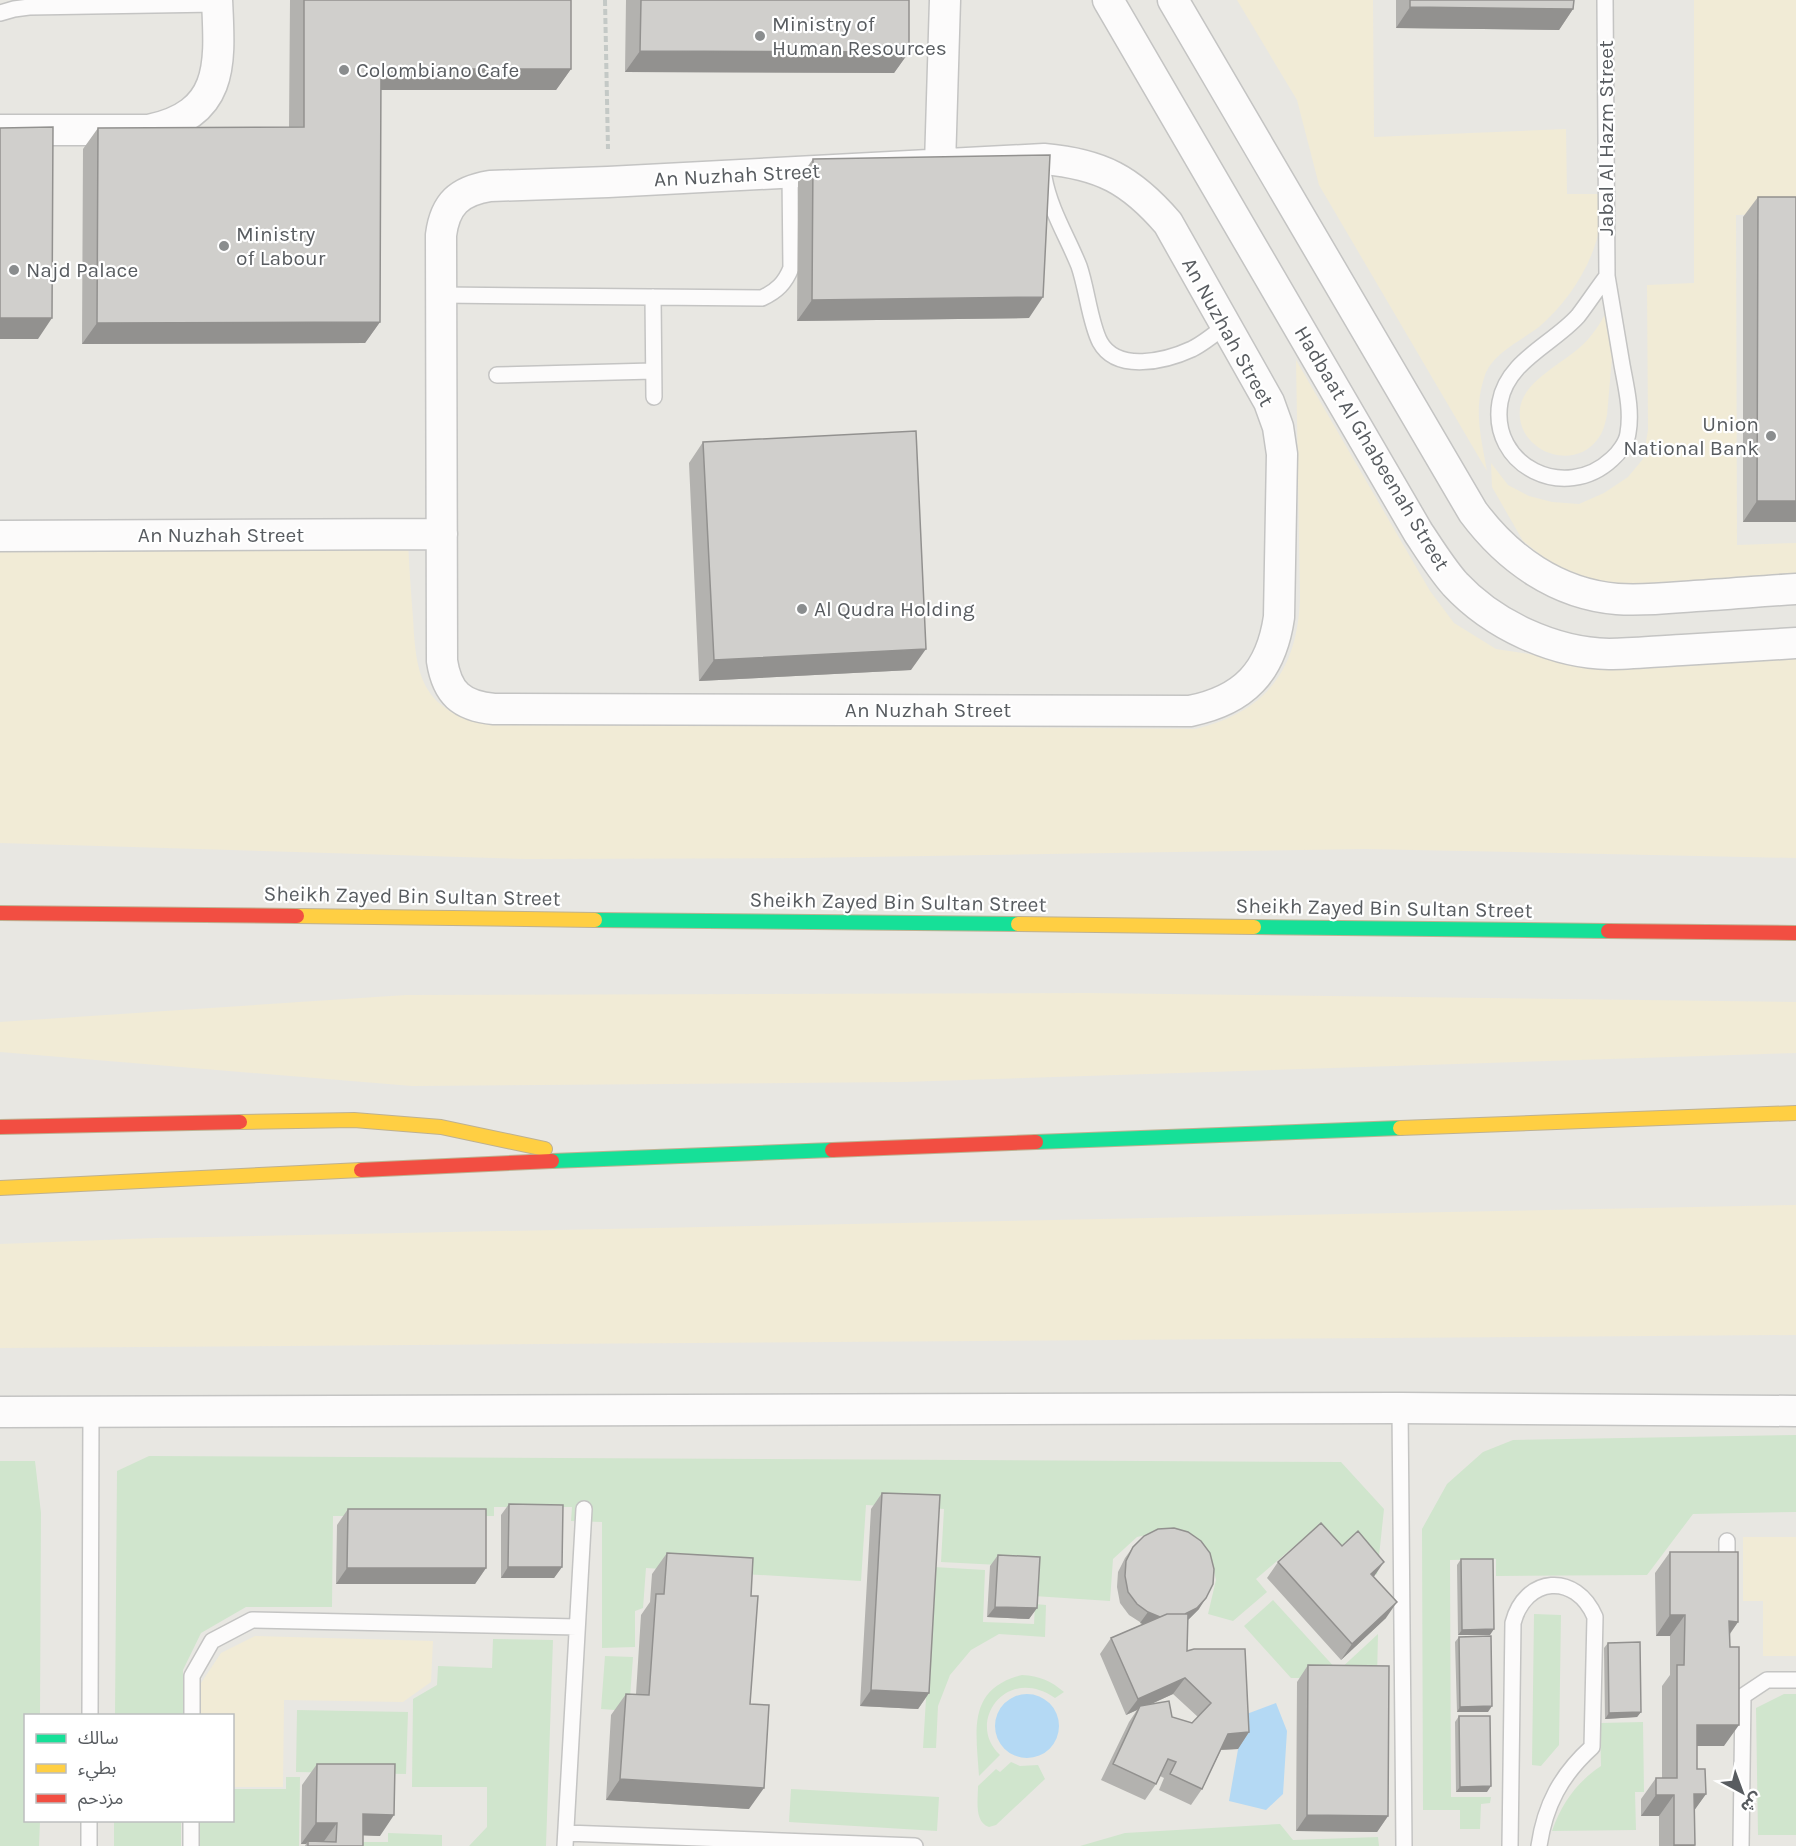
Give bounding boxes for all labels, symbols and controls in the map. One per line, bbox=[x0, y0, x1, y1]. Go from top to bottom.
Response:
place label: Ministry of Human Resources bbox=[772, 12, 947, 60]
marker: Ministry of Human Resources bbox=[753, 29, 767, 43]
street label: Jabal Al Hazm Street bbox=[1594, 40, 1618, 236]
place label: Colombiano Cafe bbox=[356, 58, 519, 82]
marker: Colombiano Cafe bbox=[337, 63, 351, 77]
street label: An Nuzhah Street bbox=[653, 159, 821, 191]
place label: Ministry of Labour bbox=[236, 222, 326, 270]
marker: Ministry of Labour bbox=[217, 239, 231, 253]
street label: An Nuzhah Street bbox=[1177, 253, 1279, 411]
place label: Najd Palace bbox=[26, 258, 138, 282]
marker: Najd Palace bbox=[7, 263, 21, 277]
street label: Hadbaat Al Ghabeenah Street bbox=[1289, 322, 1455, 575]
place label: Union National Bank bbox=[1623, 412, 1759, 460]
marker: Union National Bank bbox=[1764, 429, 1778, 443]
street label: An Nuzhah Street bbox=[138, 523, 304, 547]
place label: Al Qudra Holding bbox=[814, 597, 975, 621]
marker: Al Qudra Holding bbox=[795, 602, 809, 616]
street label: An Nuzhah Street bbox=[845, 698, 1011, 722]
street label: Sheikh Zayed Bin Sultan Street bbox=[263, 881, 561, 911]
street label: Sheikh Zayed Bin Sultan Street bbox=[749, 887, 1047, 917]
street label: Sheikh Zayed Bin Sultan Street bbox=[1235, 893, 1533, 923]
legend bbox=[24, 1714, 234, 1822]
text: سالك bbox=[78, 1727, 119, 1749]
text: بطيء bbox=[78, 1757, 116, 1781]
north arrow bbox=[1712, 1762, 1772, 1822]
text: مزدحم bbox=[78, 1787, 123, 1811]
text: ش bbox=[1737, 1789, 1766, 1817]

